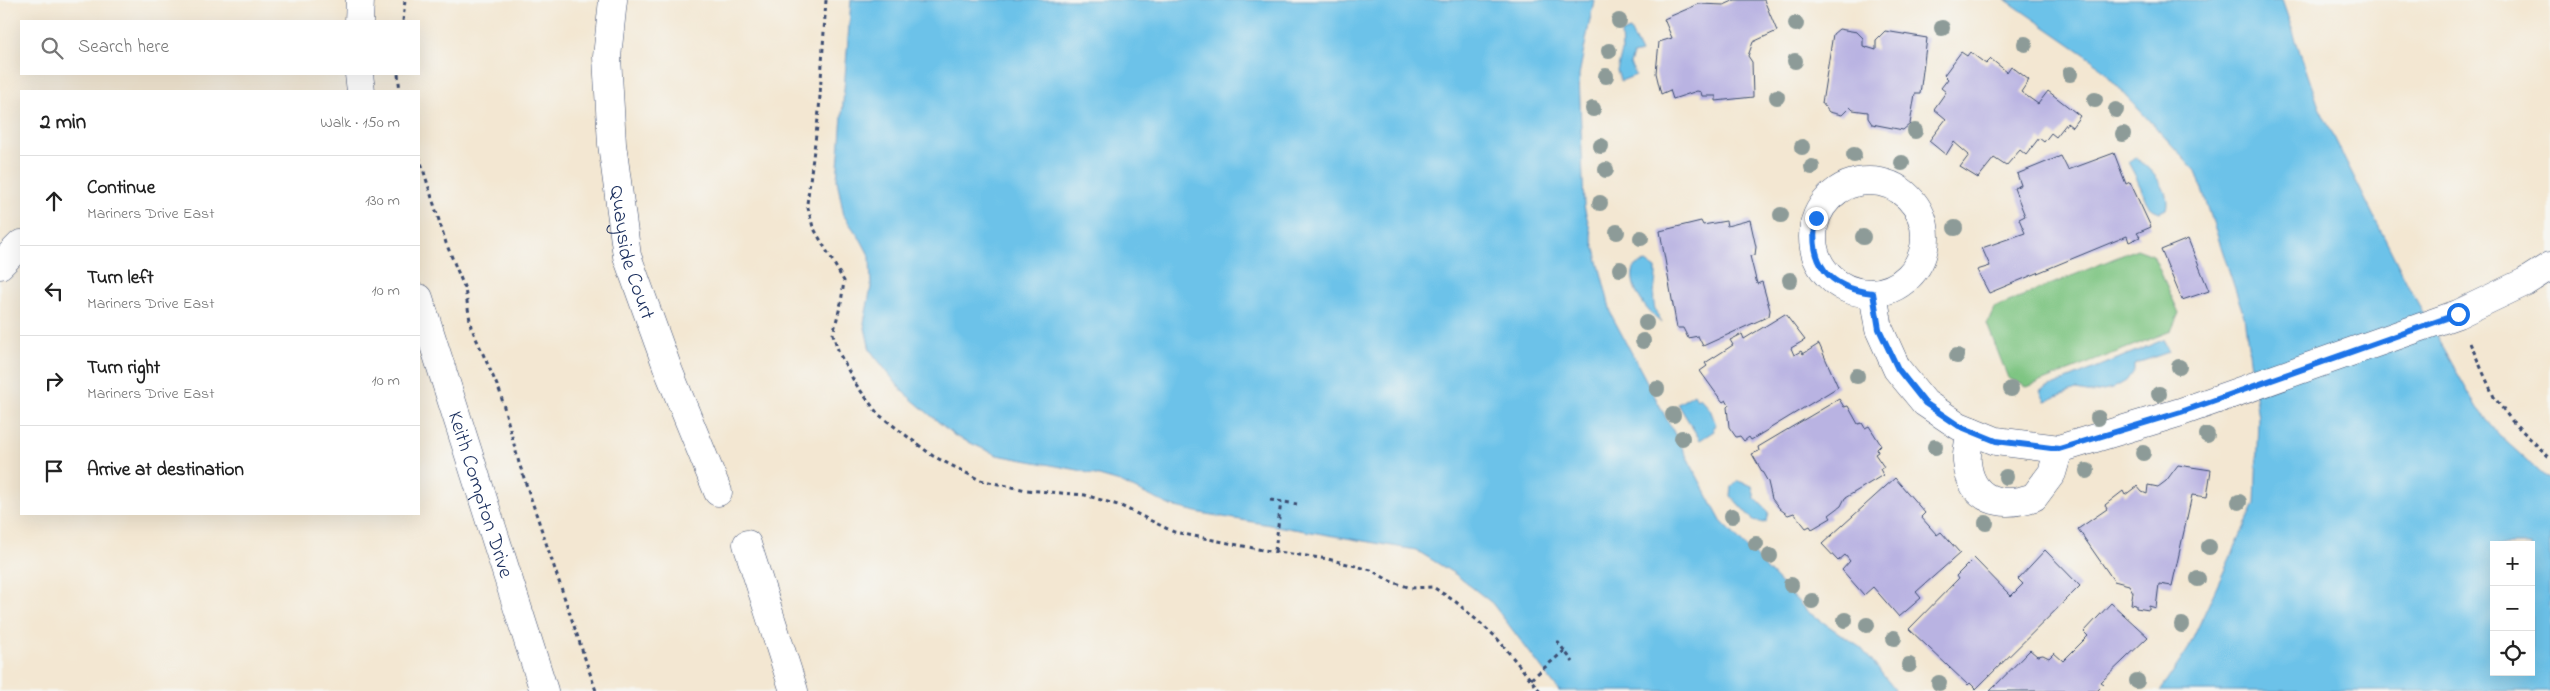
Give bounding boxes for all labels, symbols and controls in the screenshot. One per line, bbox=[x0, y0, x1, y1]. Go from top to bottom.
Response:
search box bbox=[20, 20, 420, 75]
icon: search bbox=[38, 34, 66, 62]
text: Search here bbox=[78, 34, 169, 61]
text: 2 min bbox=[40, 108, 86, 138]
text: Walk · 150 m bbox=[320, 111, 400, 135]
text: Continue bbox=[87, 175, 155, 202]
street label: Quayside Court bbox=[601, 184, 662, 324]
icon: ahead bbox=[40, 187, 68, 215]
text: 130 m bbox=[365, 189, 400, 213]
text: Mariners Drive East bbox=[87, 202, 215, 226]
route end bbox=[1805, 207, 1828, 230]
text: Turn left bbox=[87, 265, 154, 292]
icon: left bbox=[40, 277, 68, 305]
text: 10 m bbox=[372, 279, 400, 303]
text: Mariners Drive East bbox=[87, 292, 215, 316]
route start bbox=[2447, 303, 2470, 326]
text: Turn right bbox=[87, 355, 160, 382]
icon: right bbox=[40, 367, 68, 395]
text: 10 m bbox=[372, 369, 400, 393]
text: Mariners Drive East bbox=[87, 382, 215, 406]
street label: Keith Compton Drive bbox=[439, 408, 520, 583]
icon: arrive bbox=[40, 457, 68, 485]
text: Arrive at destination bbox=[87, 457, 244, 484]
map controls bbox=[2490, 541, 2535, 676]
button: + bbox=[2490, 541, 2535, 586]
button: − bbox=[2490, 586, 2535, 631]
button: locate bbox=[2490, 631, 2535, 676]

